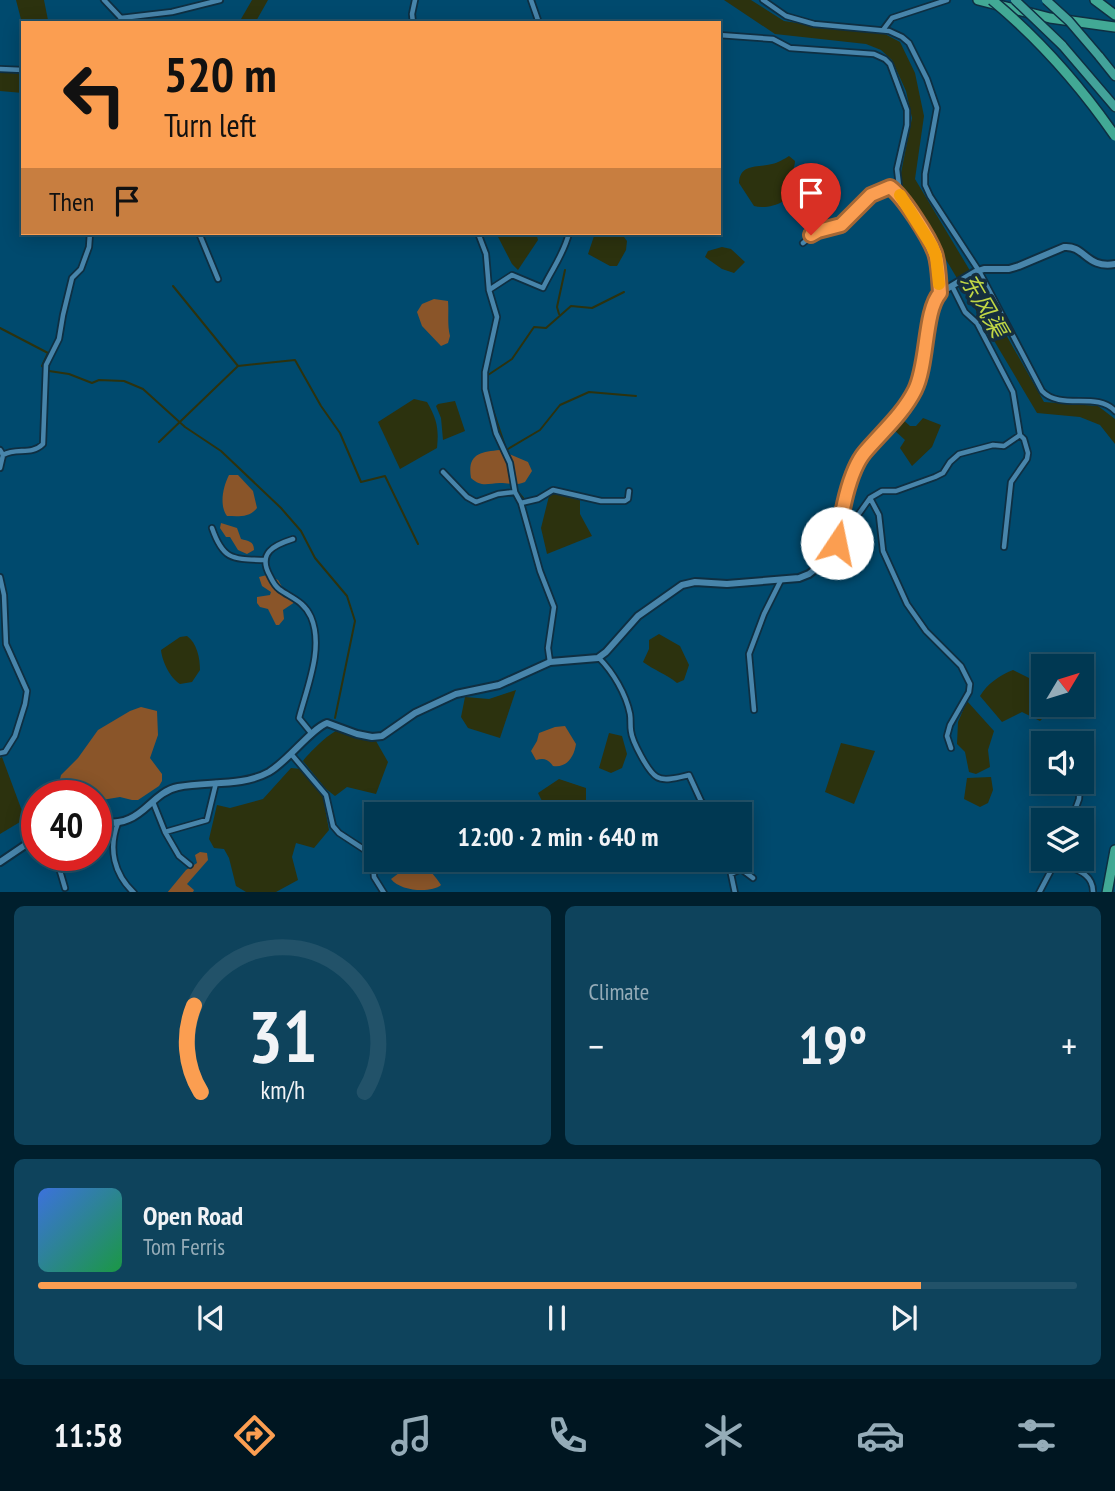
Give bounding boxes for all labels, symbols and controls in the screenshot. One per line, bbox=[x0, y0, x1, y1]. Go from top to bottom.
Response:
text: 520 m bbox=[164, 42, 277, 106]
icon: left bbox=[49, 49, 140, 140]
text: Turn left bbox=[164, 104, 256, 146]
pin bbox=[781, 163, 841, 235]
icon: arrive bbox=[792, 174, 830, 212]
icon: arrive bbox=[108, 182, 146, 220]
text: Then bbox=[49, 185, 94, 218]
water label: 东风渠 bbox=[954, 268, 1015, 345]
position arrow bbox=[800, 506, 874, 580]
north arrow bbox=[1031, 654, 1094, 718]
map controls bbox=[1031, 654, 1094, 871]
button: sound bbox=[1031, 731, 1094, 794]
speed limit sign: 40 bbox=[21, 780, 112, 871]
button: layers bbox=[1031, 808, 1094, 871]
text: 12:00 · 2 min · 640 m bbox=[458, 820, 658, 853]
text: Climate bbox=[589, 977, 649, 1006]
text: 31 bbox=[247, 988, 317, 1082]
text: 19° bbox=[798, 1011, 867, 1078]
text: − bbox=[589, 1021, 604, 1070]
text: + bbox=[1061, 1021, 1077, 1070]
text: km/h bbox=[260, 1073, 304, 1105]
text: Open Road bbox=[143, 1199, 243, 1232]
text: Tom Ferris bbox=[143, 1232, 225, 1261]
icon: previous bbox=[192, 1299, 230, 1337]
icon: pause bbox=[538, 1299, 576, 1337]
icon: next bbox=[885, 1299, 923, 1337]
icon: directions bbox=[230, 1411, 279, 1460]
icon: music bbox=[387, 1411, 436, 1460]
icon: phone bbox=[543, 1411, 592, 1460]
icon: climate bbox=[699, 1411, 748, 1460]
icon: car bbox=[856, 1411, 905, 1460]
icon: filters bbox=[1012, 1411, 1061, 1460]
text: 11:58 bbox=[54, 1414, 123, 1456]

